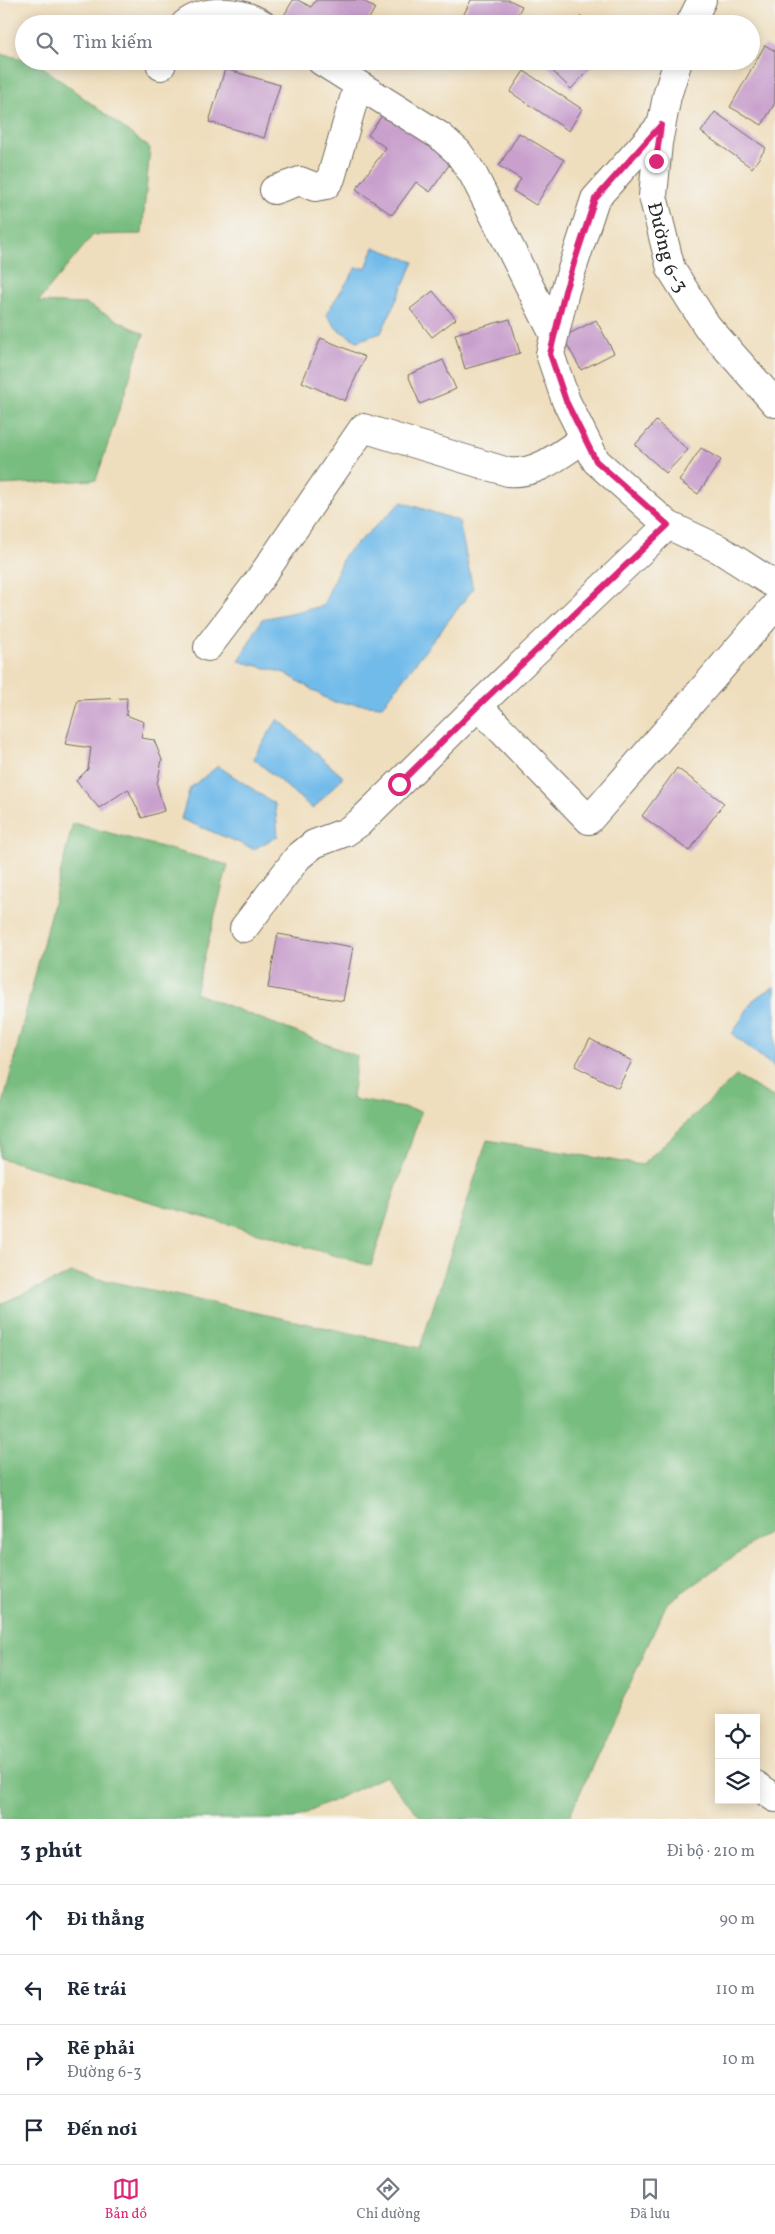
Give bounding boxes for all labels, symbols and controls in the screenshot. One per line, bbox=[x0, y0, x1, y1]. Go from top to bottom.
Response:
search box bbox=[15, 15, 760, 70]
icon: search bbox=[33, 29, 61, 57]
text: Tìm kiếm bbox=[73, 30, 153, 56]
route end bbox=[645, 150, 668, 173]
street label: Đường 6-3 bbox=[639, 200, 694, 298]
route start bbox=[388, 773, 411, 796]
map controls bbox=[715, 1714, 760, 1804]
button: locate bbox=[715, 1714, 760, 1759]
button: layers bbox=[715, 1759, 760, 1804]
text: 3 phút bbox=[20, 1837, 82, 1866]
text: Đi bộ · 210 m bbox=[667, 1841, 755, 1863]
icon: ahead bbox=[20, 1906, 48, 1934]
text: Đi thẳng bbox=[67, 1907, 144, 1933]
text: 90 m bbox=[719, 1909, 755, 1931]
icon: left bbox=[20, 1976, 48, 2004]
text: Rẽ trái bbox=[67, 1977, 127, 2003]
text: 110 m bbox=[716, 1979, 755, 2001]
text: Rẽ phải bbox=[67, 2036, 135, 2062]
icon: right bbox=[20, 2046, 48, 2074]
text: 10 m bbox=[722, 2049, 755, 2071]
text: Đường 6-3 bbox=[67, 2062, 141, 2084]
icon: arrive bbox=[20, 2116, 48, 2144]
text: Đến nơi bbox=[67, 2117, 137, 2143]
tab: Bản đồ bbox=[105, 2175, 147, 2224]
tab: Chỉ đường bbox=[357, 2175, 420, 2224]
tab: Đã lưu bbox=[630, 2175, 670, 2224]

